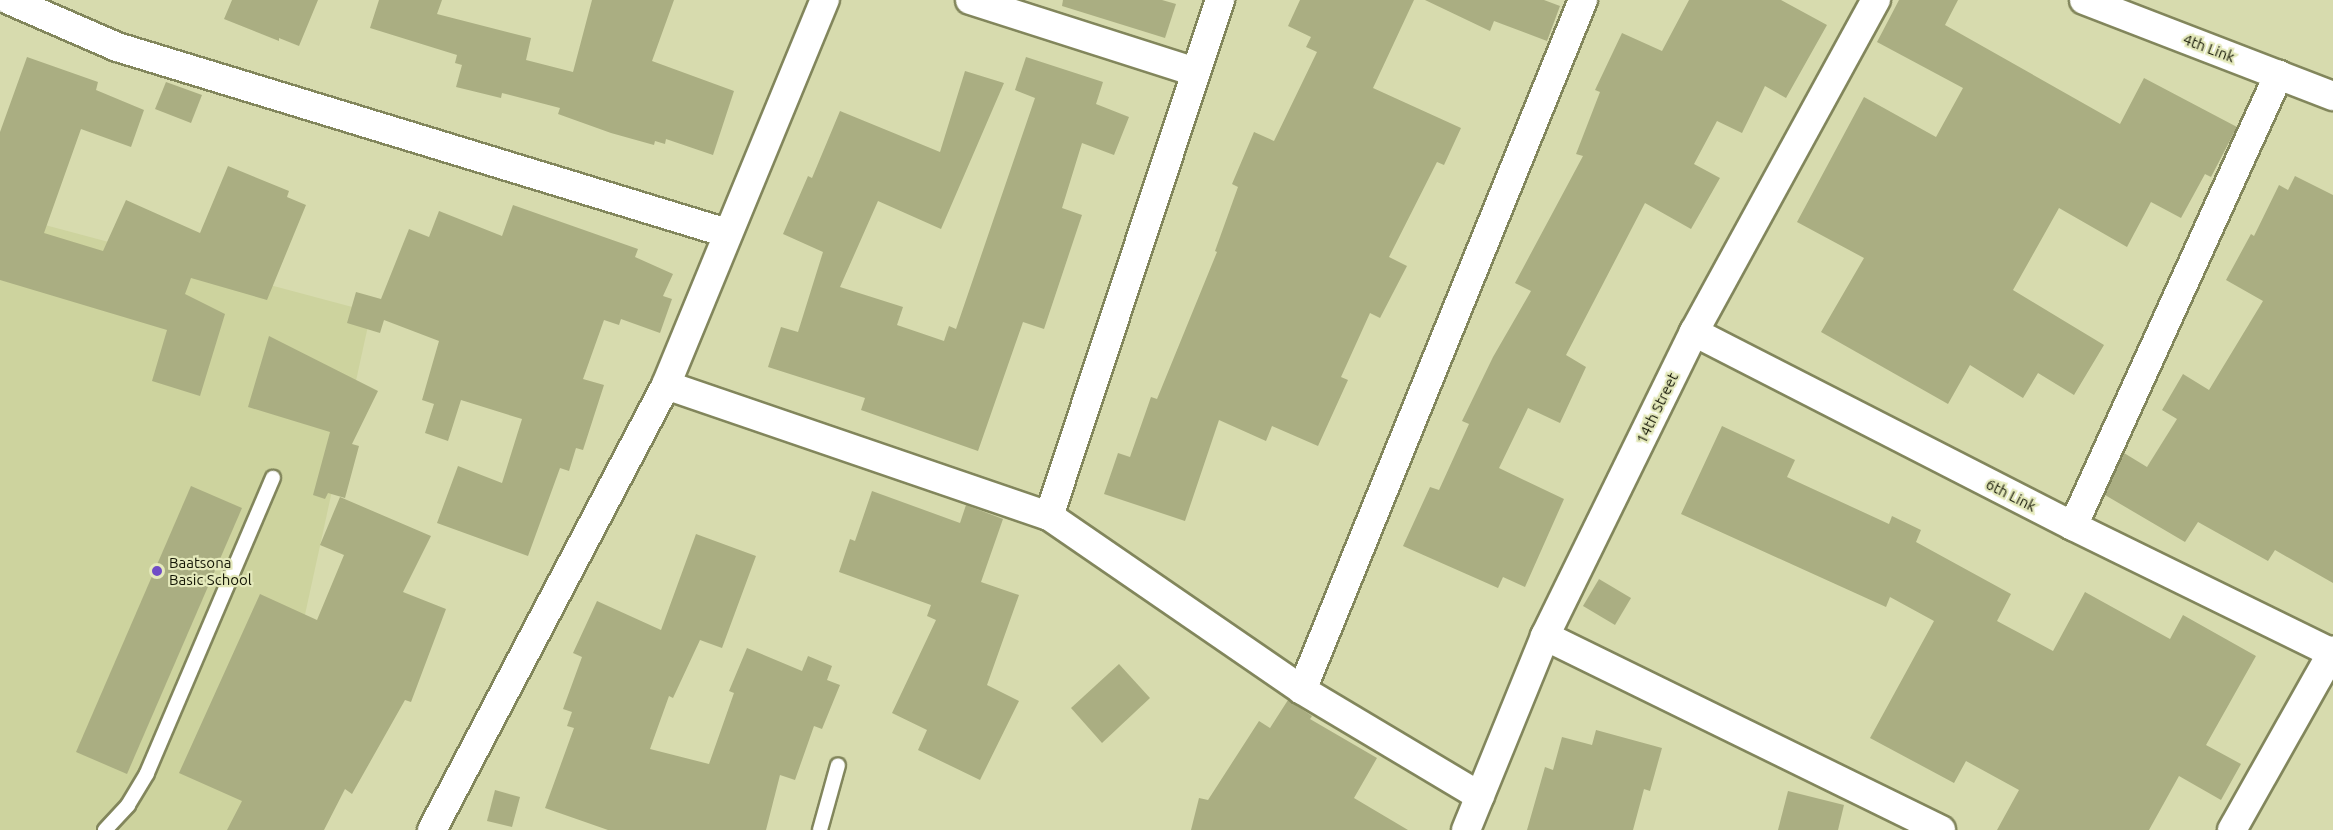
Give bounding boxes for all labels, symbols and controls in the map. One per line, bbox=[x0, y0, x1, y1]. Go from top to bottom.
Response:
street label: 4th Link bbox=[2181, 30, 2237, 66]
street label: 14th Street bbox=[1632, 370, 1682, 446]
street label: 6th Link bbox=[1983, 475, 2039, 515]
place label: Baatsona Basic School bbox=[169, 553, 252, 588]
marker: Baatsona Basic School bbox=[150, 564, 164, 578]

